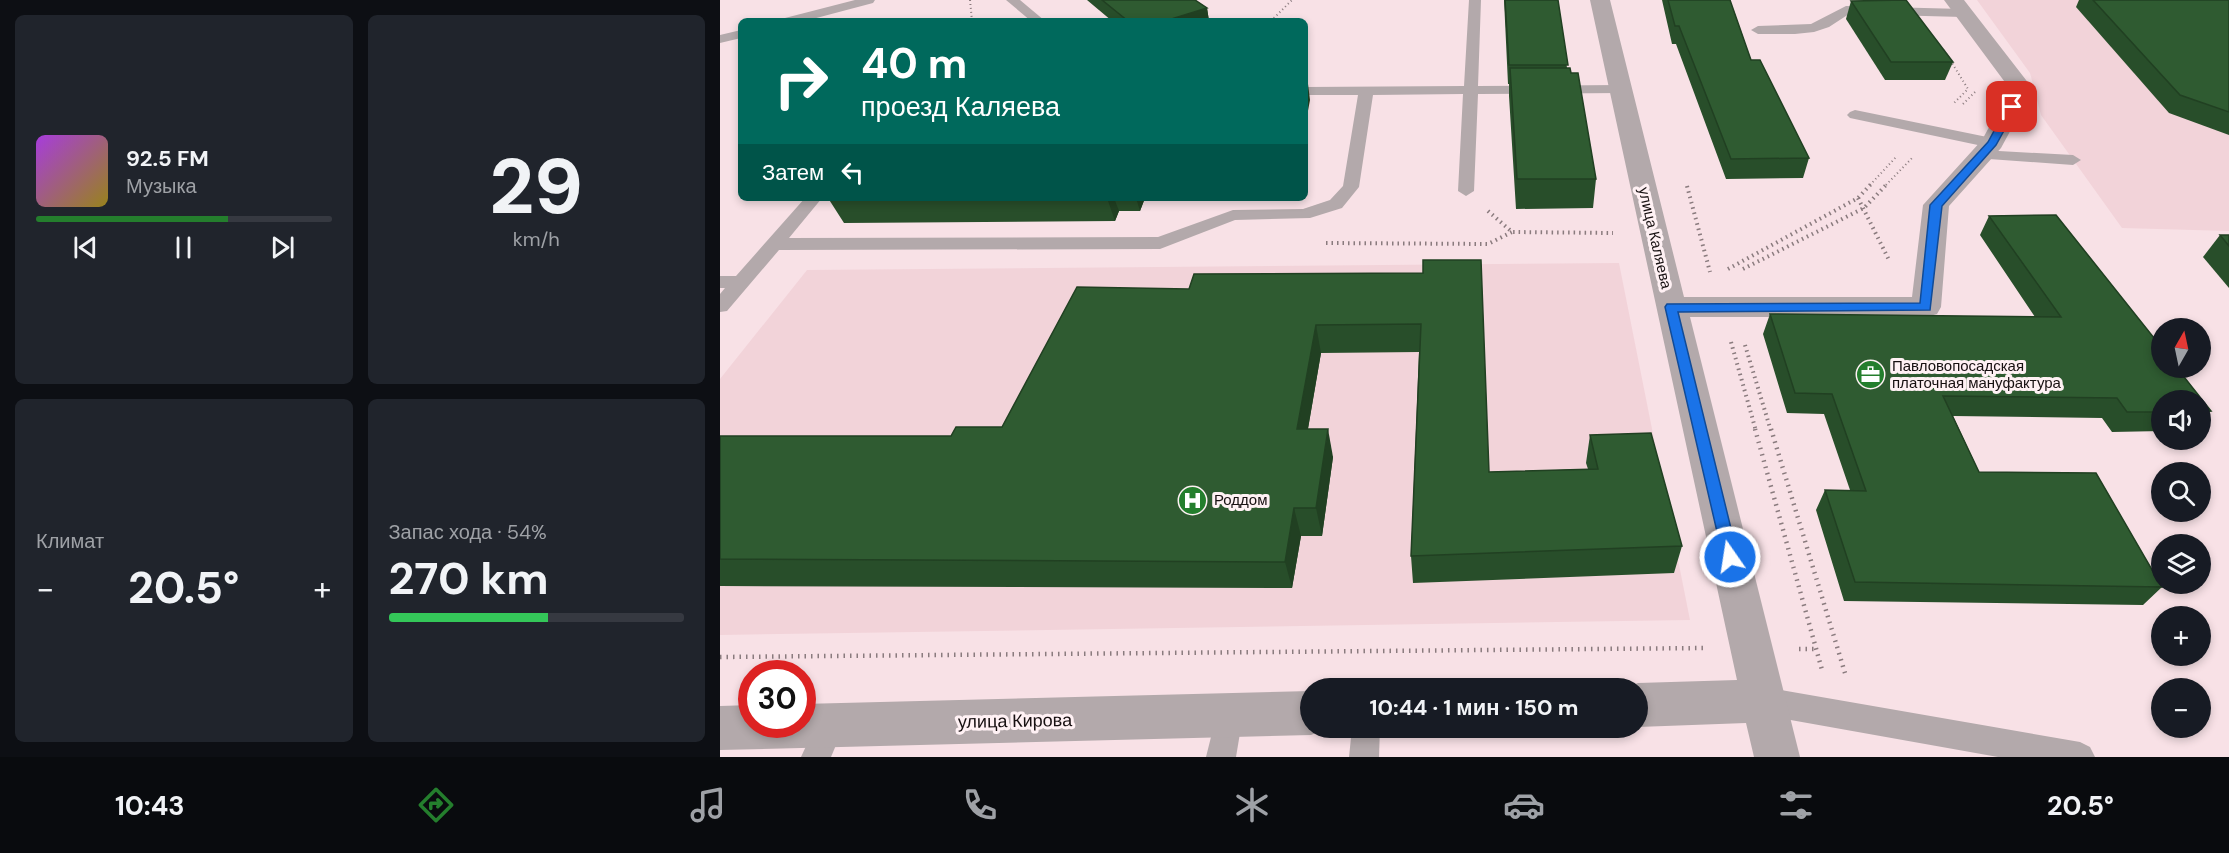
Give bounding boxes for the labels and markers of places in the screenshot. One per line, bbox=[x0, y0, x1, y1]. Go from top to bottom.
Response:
pin bbox=[1986, 81, 2037, 132]
place label: Павловопосадская платочная мануфактура bbox=[1892, 356, 2062, 393]
office icon: Павловопосадская платочная мануфактура bbox=[1855, 359, 1887, 391]
hospital icon: Роддом bbox=[1177, 484, 1209, 516]
place label: Роддом bbox=[1214, 490, 1268, 510]

